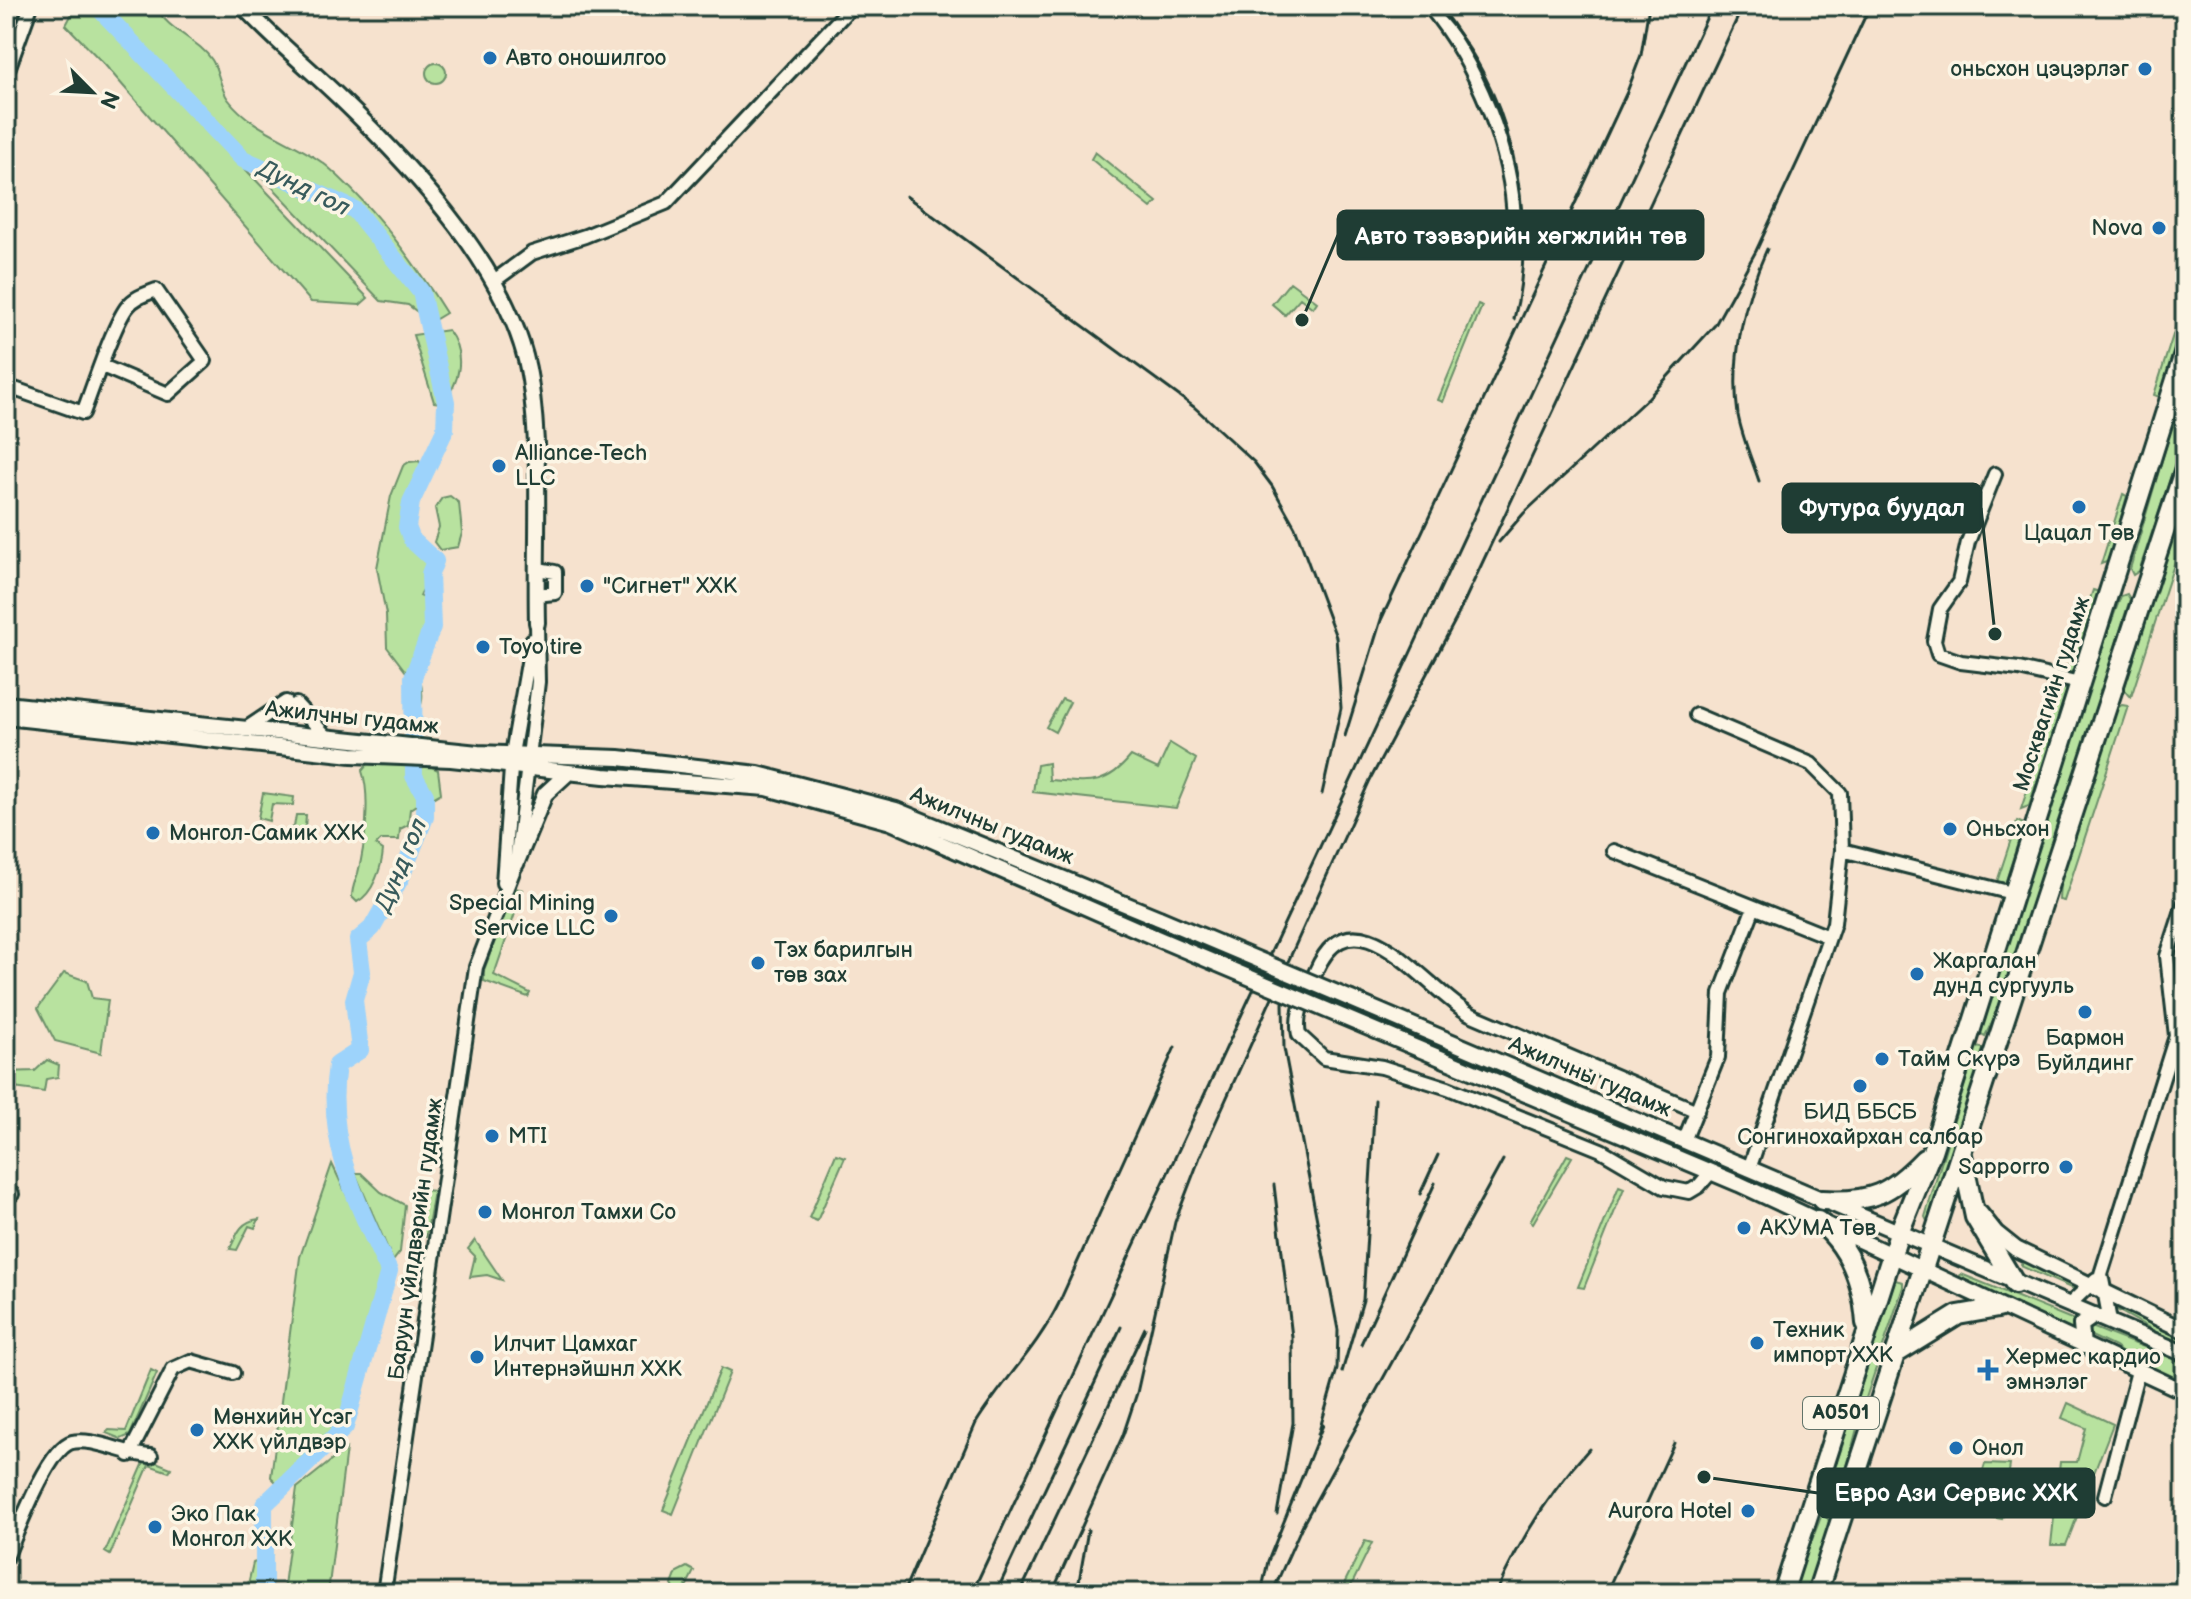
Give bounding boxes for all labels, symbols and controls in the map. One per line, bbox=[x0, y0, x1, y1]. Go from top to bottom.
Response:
place label: Авто оношилгоо bbox=[505, 45, 666, 72]
marker: Авто оношилгоо bbox=[481, 49, 499, 67]
north arrow bbox=[52, 52, 132, 132]
place label: оньсхон цэцэрлэг bbox=[1951, 56, 2129, 83]
marker: оньсхон цэцэрлэг bbox=[2136, 60, 2154, 78]
text: N bbox=[93, 86, 125, 113]
water label: Дунд гол bbox=[252, 153, 355, 223]
callout: Авто тээвэрийн хөгжлийн төв bbox=[1338, 211, 1703, 259]
place label: Nova bbox=[2091, 215, 2143, 242]
marker: Nova bbox=[2150, 219, 2168, 237]
text: Авто тээвэрийн хөгжлийн төв bbox=[1354, 222, 1687, 251]
place label: Alliance-Tech LLC bbox=[515, 440, 647, 492]
marker: Alliance-Tech LLC bbox=[490, 457, 508, 475]
callout: Футура буудал bbox=[1783, 484, 1981, 532]
text: Футура буудал bbox=[1799, 494, 1965, 523]
marker: Цацал Төв bbox=[2070, 498, 2088, 516]
place label: Цацал Төв bbox=[2024, 520, 2135, 547]
place label: "Сигнет" ХХК bbox=[603, 573, 738, 600]
marker: "Сигнет" ХХК bbox=[578, 577, 596, 595]
street label: Москвагийн гудамж bbox=[2008, 592, 2097, 795]
place label: Toyo tire bbox=[499, 634, 582, 661]
marker: Toyo tire bbox=[474, 638, 492, 656]
street label: Ажилчны гудамж bbox=[263, 695, 441, 741]
street label: Ажилчны гудамж bbox=[905, 781, 1078, 871]
water label: Дунд гол bbox=[368, 814, 434, 918]
place label: Оньсхон bbox=[1966, 816, 2050, 843]
place label: Монгол-Самик ХХК bbox=[169, 820, 365, 847]
marker: Оньсхон bbox=[1941, 820, 1959, 838]
marker: Монгол-Самик ХХК bbox=[144, 824, 162, 842]
place label: Special Mining Service LLC bbox=[449, 890, 595, 942]
marker: Special Mining Service LLC bbox=[602, 907, 620, 925]
place label: Тэх барилгын төв зах bbox=[774, 937, 913, 989]
place label: Жаргалан дунд сургууль bbox=[1933, 948, 2074, 1000]
marker: Тэх барилгын төв зах bbox=[749, 954, 767, 972]
marker: Жаргалан дунд сургууль bbox=[1908, 965, 1926, 983]
marker: Бармон Буйлдинг bbox=[2076, 1003, 2094, 1021]
place label: Бармон Буйлдинг bbox=[2036, 1025, 2134, 1077]
street label: Ажилчны гудамж bbox=[1504, 1030, 1676, 1124]
place label: Тайм Скүрэ bbox=[1898, 1046, 2020, 1073]
marker: Тайм Скүрэ bbox=[1873, 1050, 1891, 1068]
marker: БИД ББСБ Сонгинохайрхан салбар bbox=[1851, 1077, 1869, 1095]
street label: Баруун үйлдвэрийн гудамж bbox=[383, 1096, 449, 1382]
place label: БИД ББСБ Сонгинохайрхан салбар bbox=[1737, 1099, 1983, 1151]
place label: MTI bbox=[508, 1123, 547, 1150]
marker: MTI bbox=[483, 1127, 501, 1145]
place label: Sapporro bbox=[1958, 1154, 2050, 1181]
marker: Sapporro bbox=[2057, 1158, 2075, 1176]
place label: Монгол Тамхи Со bbox=[501, 1199, 676, 1226]
marker: Монгол Тамхи Со bbox=[476, 1203, 494, 1221]
place label: АКУМА Төв bbox=[1759, 1215, 1877, 1242]
marker: АКУМА Төв bbox=[1735, 1219, 1753, 1237]
place label: Техник импорт ХХК bbox=[1773, 1317, 1894, 1369]
place label: Илчит Цамхаг Интернэйшнл ХХК bbox=[493, 1331, 682, 1383]
marker: Техник импорт ХХК bbox=[1748, 1334, 1766, 1352]
place label: Хермес кардио эмнэлэг bbox=[2006, 1344, 2161, 1396]
marker: Илчит Цамхаг Интернэйшнл ХХК bbox=[468, 1348, 486, 1366]
marker: Хермес кардио эмнэлэг bbox=[1977, 1359, 1999, 1381]
road number: A0501 bbox=[1803, 1397, 1879, 1429]
place label: Мөнхийн Үсэг ХХК үйлдвэр bbox=[213, 1404, 353, 1456]
marker: Мөнхийн Үсэг ХХК үйлдвэр bbox=[188, 1421, 206, 1439]
place label: Онол bbox=[1972, 1435, 2024, 1462]
marker: Онол bbox=[1947, 1439, 1965, 1457]
callout: Евро Ази Сервис ХХК bbox=[1818, 1469, 2094, 1517]
text: Евро Ази Сервис ХХК bbox=[1834, 1479, 2079, 1508]
place label: Aurora Hotel bbox=[1608, 1498, 1732, 1525]
place label: Эко Пак Монгол ХХК bbox=[171, 1501, 293, 1553]
marker: Aurora Hotel bbox=[1739, 1502, 1757, 1520]
marker: Эко Пак Монгол ХХК bbox=[146, 1518, 164, 1536]

